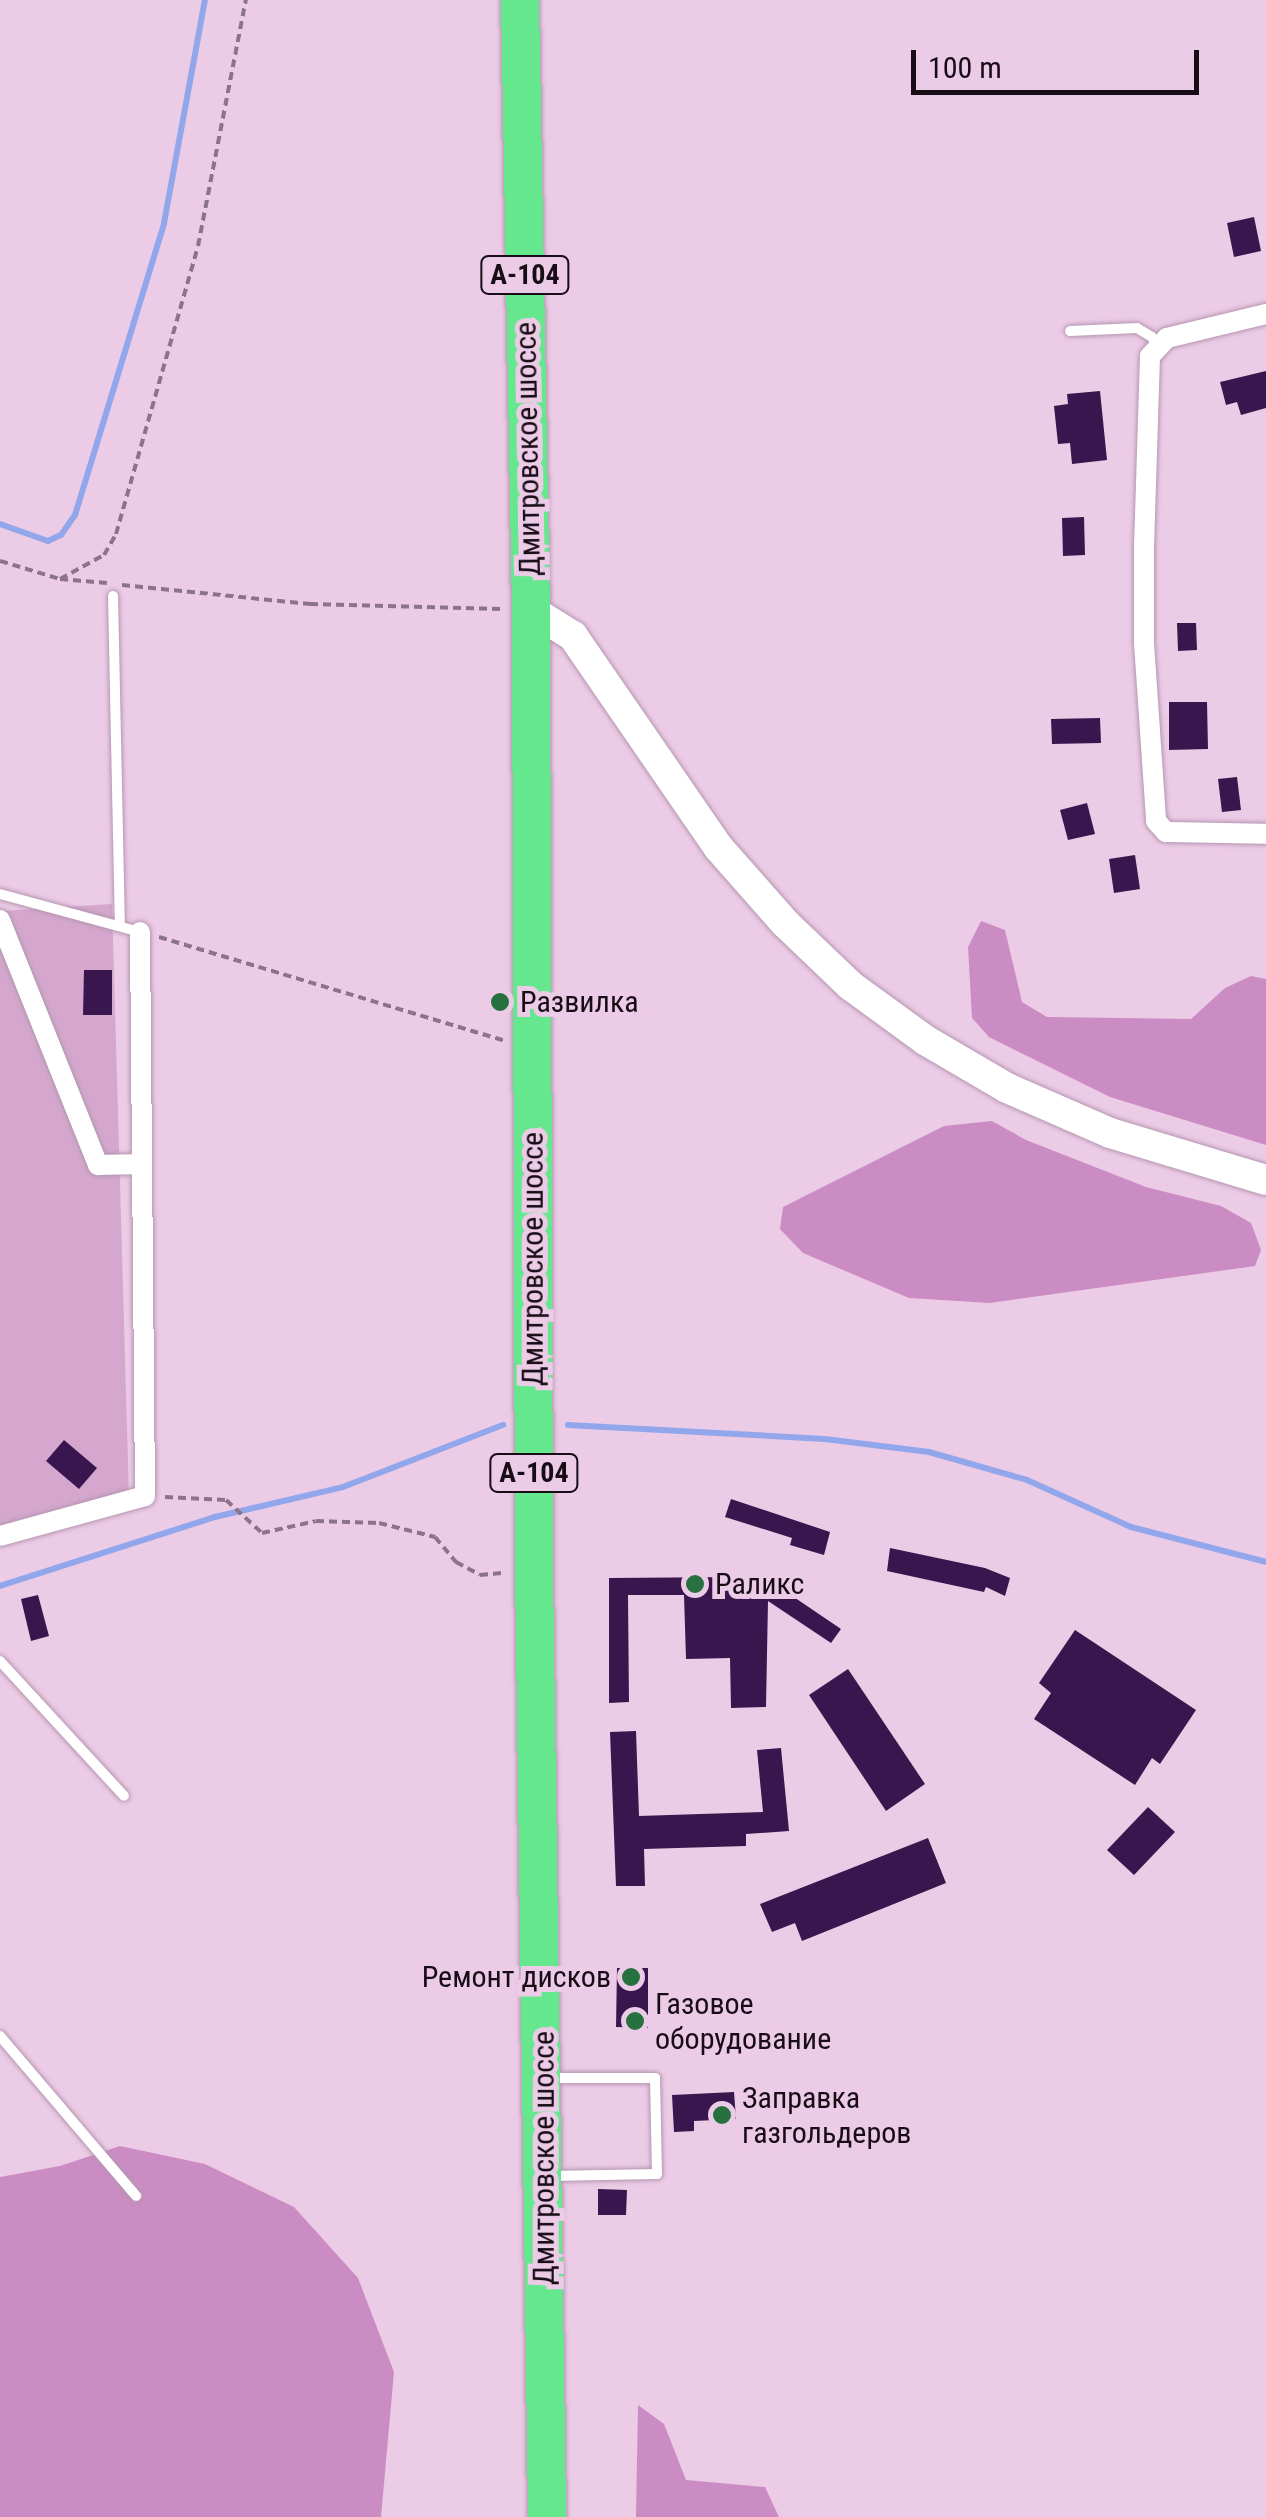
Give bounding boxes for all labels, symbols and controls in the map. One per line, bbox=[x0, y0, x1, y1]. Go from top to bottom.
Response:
scale bar bbox=[916, 30, 1204, 92]
text: 100 m bbox=[928, 50, 1002, 85]
road number: А-104 bbox=[480, 252, 570, 298]
street label: Дмитровское шоссе bbox=[508, 322, 548, 576]
place label: Развилка bbox=[520, 984, 639, 1020]
marker: Развилка bbox=[489, 991, 511, 1013]
street label: Дмитровское шоссе bbox=[515, 1132, 551, 1386]
road number: А-104 bbox=[489, 1450, 579, 1496]
place label: Раликс bbox=[715, 1566, 804, 1602]
marker: Раликс bbox=[684, 1573, 706, 1595]
place label: Ремонт дисков bbox=[422, 1959, 611, 1995]
marker: Ремонт дисков bbox=[620, 1966, 642, 1988]
place label: Газовое оборудование bbox=[655, 1986, 831, 2056]
marker: Газовое оборудование bbox=[624, 2010, 646, 2032]
street label: Дмитровское шоссе bbox=[526, 2031, 562, 2285]
place label: Заправка газгольдеров bbox=[742, 2080, 911, 2150]
marker: Заправка газгольдеров bbox=[711, 2104, 733, 2126]

